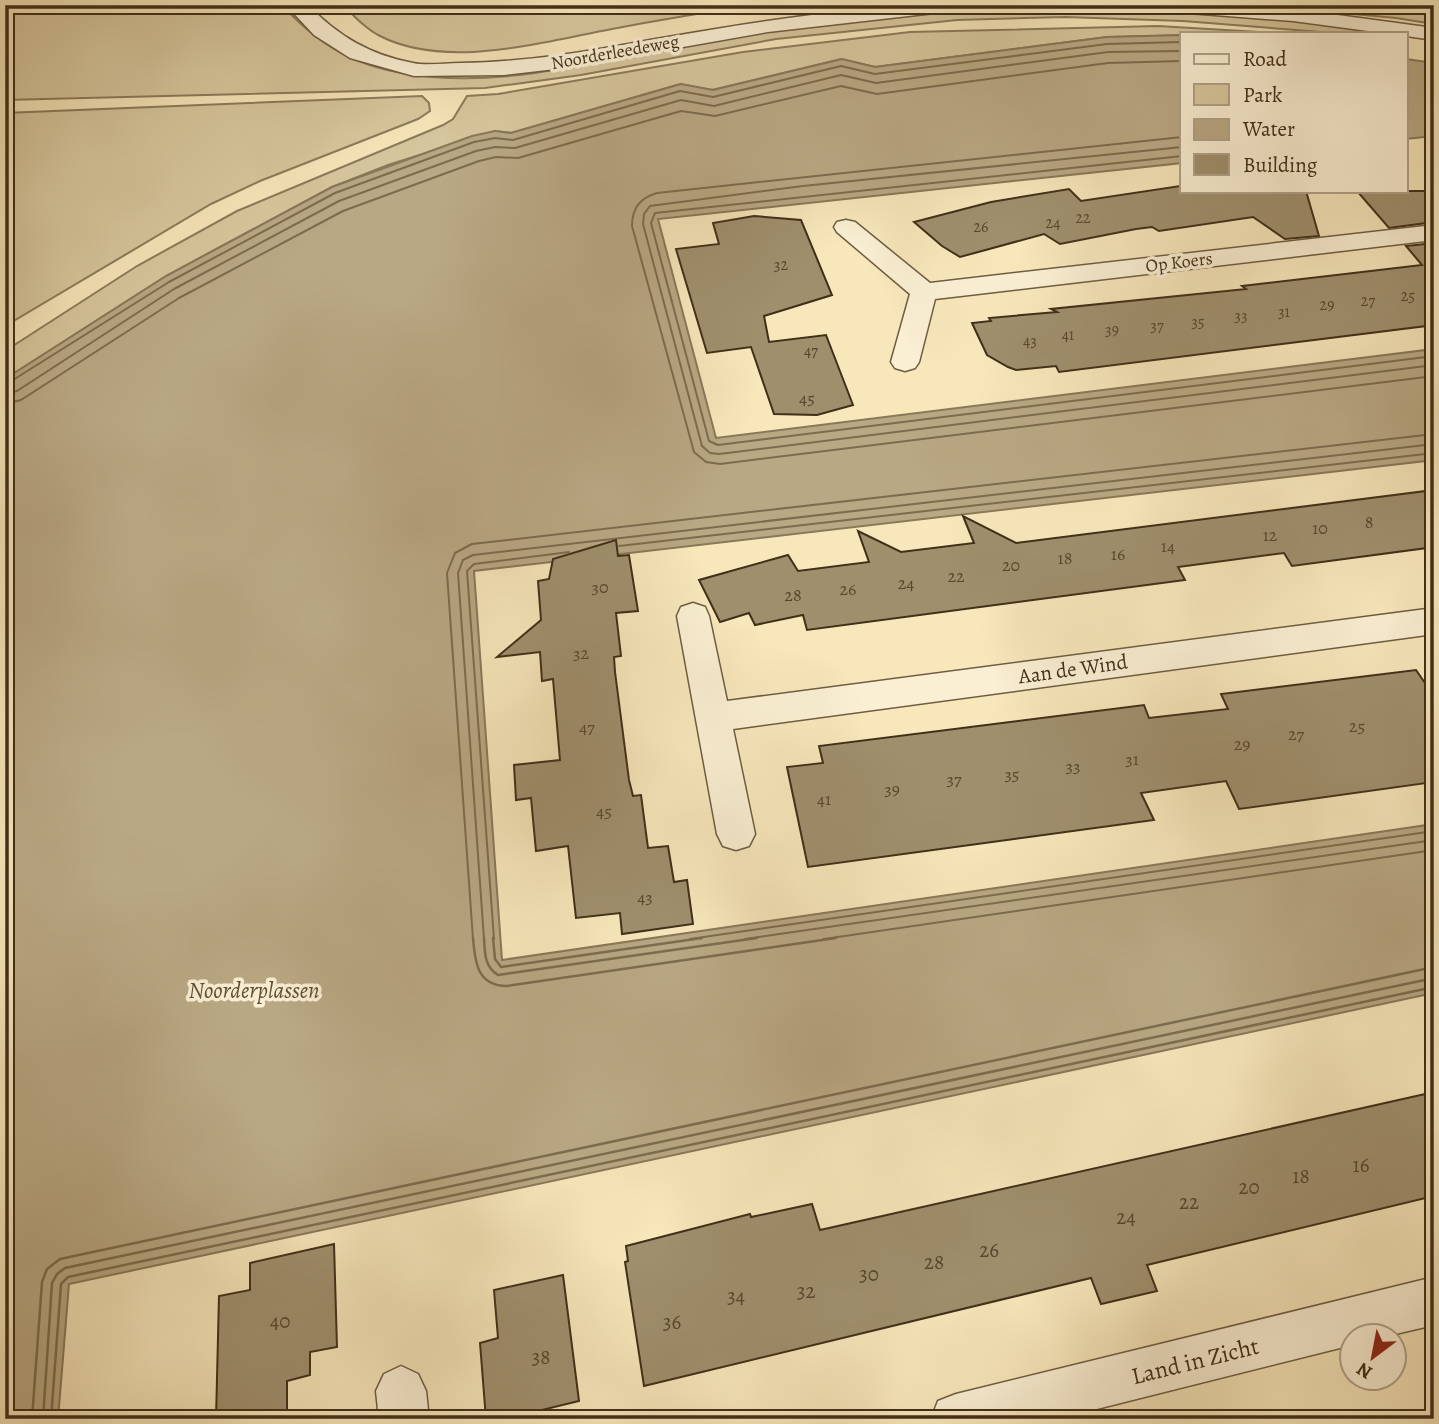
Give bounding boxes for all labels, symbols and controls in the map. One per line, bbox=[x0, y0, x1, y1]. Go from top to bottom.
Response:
street label: Noorderleedeweg bbox=[549, 29, 681, 75]
legend bbox=[1180, 32, 1408, 192]
text: Road bbox=[1243, 45, 1287, 73]
text: Park bbox=[1243, 81, 1283, 109]
text: Water bbox=[1242, 115, 1295, 143]
text: Building bbox=[1243, 151, 1318, 179]
house number: 22 bbox=[1075, 207, 1091, 229]
house number: 24 bbox=[1046, 212, 1060, 234]
house number: 26 bbox=[974, 216, 989, 238]
street label: Op Koers bbox=[1144, 246, 1214, 278]
house number: 32 bbox=[774, 254, 789, 276]
house number: 25 bbox=[1401, 285, 1415, 307]
house number: 27 bbox=[1361, 290, 1375, 312]
house number: 29 bbox=[1320, 294, 1334, 316]
house number: 31 bbox=[1278, 301, 1291, 323]
house number: 33 bbox=[1234, 305, 1248, 327]
house number: 35 bbox=[1191, 311, 1205, 333]
house number: 37 bbox=[1150, 315, 1164, 337]
house number: 39 bbox=[1105, 319, 1119, 341]
house number: 41 bbox=[1062, 324, 1075, 346]
house number: 43 bbox=[1023, 330, 1037, 352]
house number: 47 bbox=[804, 340, 818, 362]
house number: 45 bbox=[799, 386, 815, 410]
house number: 8 bbox=[1365, 510, 1373, 534]
house number: 10 bbox=[1312, 516, 1328, 540]
house number: 12 bbox=[1263, 523, 1278, 547]
house number: 14 bbox=[1161, 534, 1175, 558]
house number: 16 bbox=[1111, 542, 1125, 566]
house number: 18 bbox=[1058, 546, 1072, 570]
house number: 20 bbox=[1002, 553, 1020, 577]
house number: 22 bbox=[947, 564, 965, 588]
house number: 24 bbox=[898, 571, 914, 595]
house number: 30 bbox=[591, 575, 609, 599]
house number: 26 bbox=[840, 577, 856, 601]
house number: 28 bbox=[784, 583, 802, 607]
house number: 32 bbox=[573, 641, 589, 665]
street label: Aan de Wind bbox=[1016, 647, 1130, 691]
house number: 25 bbox=[1349, 714, 1365, 738]
house number: 47 bbox=[579, 715, 595, 739]
house number: 27 bbox=[1288, 722, 1304, 746]
house number: 29 bbox=[1234, 732, 1250, 756]
house number: 31 bbox=[1125, 747, 1139, 771]
house number: 33 bbox=[1066, 754, 1080, 778]
house number: 35 bbox=[1004, 762, 1020, 786]
house number: 37 bbox=[946, 767, 962, 791]
house number: 39 bbox=[884, 777, 900, 801]
house number: 41 bbox=[817, 787, 831, 811]
house number: 45 bbox=[596, 799, 612, 823]
house number: 43 bbox=[637, 885, 653, 909]
water label: Noorderplassen bbox=[189, 975, 319, 1006]
house number: 16 bbox=[1353, 1151, 1370, 1179]
house number: 18 bbox=[1292, 1162, 1310, 1190]
house number: 20 bbox=[1238, 1173, 1260, 1201]
house number: 22 bbox=[1179, 1188, 1199, 1216]
house number: 24 bbox=[1116, 1203, 1136, 1231]
house number: 26 bbox=[979, 1236, 999, 1264]
house number: 28 bbox=[924, 1248, 944, 1276]
house number: 30 bbox=[859, 1260, 879, 1288]
house number: 32 bbox=[797, 1277, 815, 1305]
house number: 34 bbox=[727, 1282, 745, 1310]
house number: 40 bbox=[270, 1307, 290, 1335]
house number: 36 bbox=[663, 1308, 682, 1336]
north arrow bbox=[1338, 1322, 1408, 1392]
street label: Land in Zicht bbox=[1128, 1330, 1262, 1392]
house number: 38 bbox=[532, 1343, 550, 1371]
text: N bbox=[1352, 1356, 1377, 1385]

